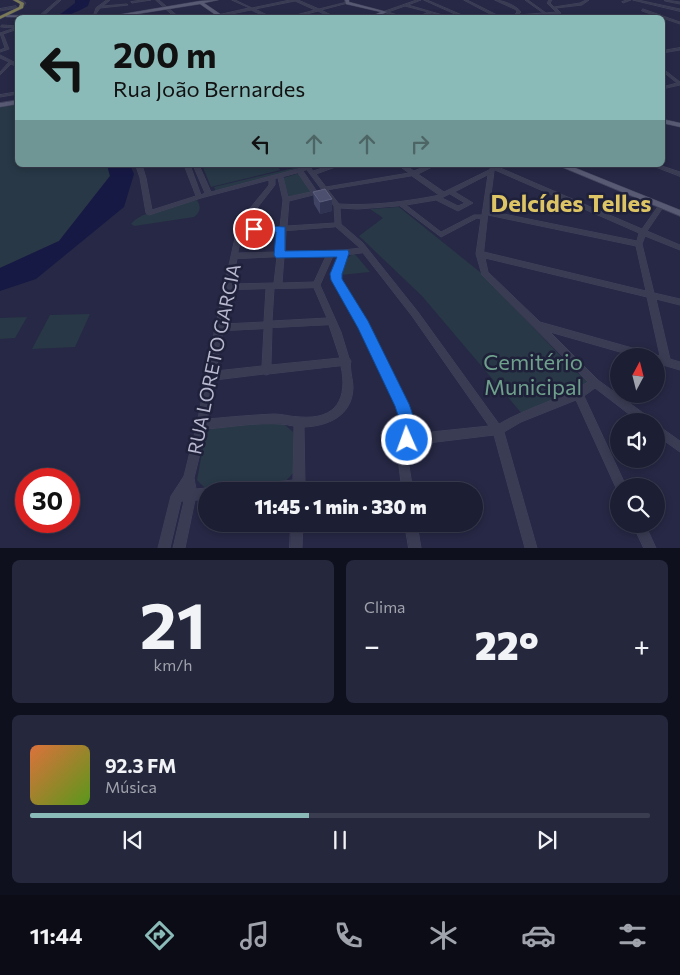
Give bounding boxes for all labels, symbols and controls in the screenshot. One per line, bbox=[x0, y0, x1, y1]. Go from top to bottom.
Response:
text: 200 m bbox=[113, 32, 216, 75]
icon: left bbox=[30, 35, 95, 100]
text: Rua João Bernardes bbox=[113, 75, 305, 102]
icon: left bbox=[247, 130, 275, 158]
icon: ahead bbox=[300, 130, 328, 158]
icon: ahead bbox=[353, 130, 381, 158]
icon: right bbox=[406, 130, 434, 158]
district label: Delcídes Telles bbox=[491, 188, 651, 217]
pin bbox=[233, 208, 275, 250]
icon: arrive bbox=[240, 215, 268, 243]
street label: RUA LORETO GARCIA bbox=[182, 262, 245, 456]
park label: Cemitério Municipal bbox=[483, 348, 583, 400]
north arrow bbox=[610, 348, 665, 402]
map controls bbox=[610, 348, 665, 533]
position arrow bbox=[380, 413, 432, 465]
button: sound bbox=[610, 413, 665, 468]
speed limit sign: 30 bbox=[15, 468, 80, 533]
button: search bbox=[610, 478, 665, 533]
text: 11:45 · 1 min · 330 m bbox=[255, 495, 427, 518]
text: 21 bbox=[140, 583, 206, 662]
text: Clima bbox=[364, 597, 405, 616]
text: 22° bbox=[475, 621, 539, 668]
text: − bbox=[364, 628, 380, 662]
text: + bbox=[634, 628, 650, 662]
text: km/h bbox=[154, 655, 192, 674]
text: 92.3 FM bbox=[105, 754, 176, 777]
text: Música bbox=[105, 777, 157, 796]
icon: previous bbox=[119, 826, 147, 854]
icon: pause bbox=[326, 826, 354, 854]
icon: next bbox=[533, 826, 561, 854]
icon: directions bbox=[142, 918, 177, 953]
icon: music bbox=[237, 918, 272, 953]
icon: phone bbox=[331, 918, 366, 953]
icon: climate bbox=[426, 918, 461, 953]
icon: car bbox=[521, 918, 556, 953]
icon: filters bbox=[615, 918, 650, 953]
text: 11:44 bbox=[30, 922, 83, 949]

